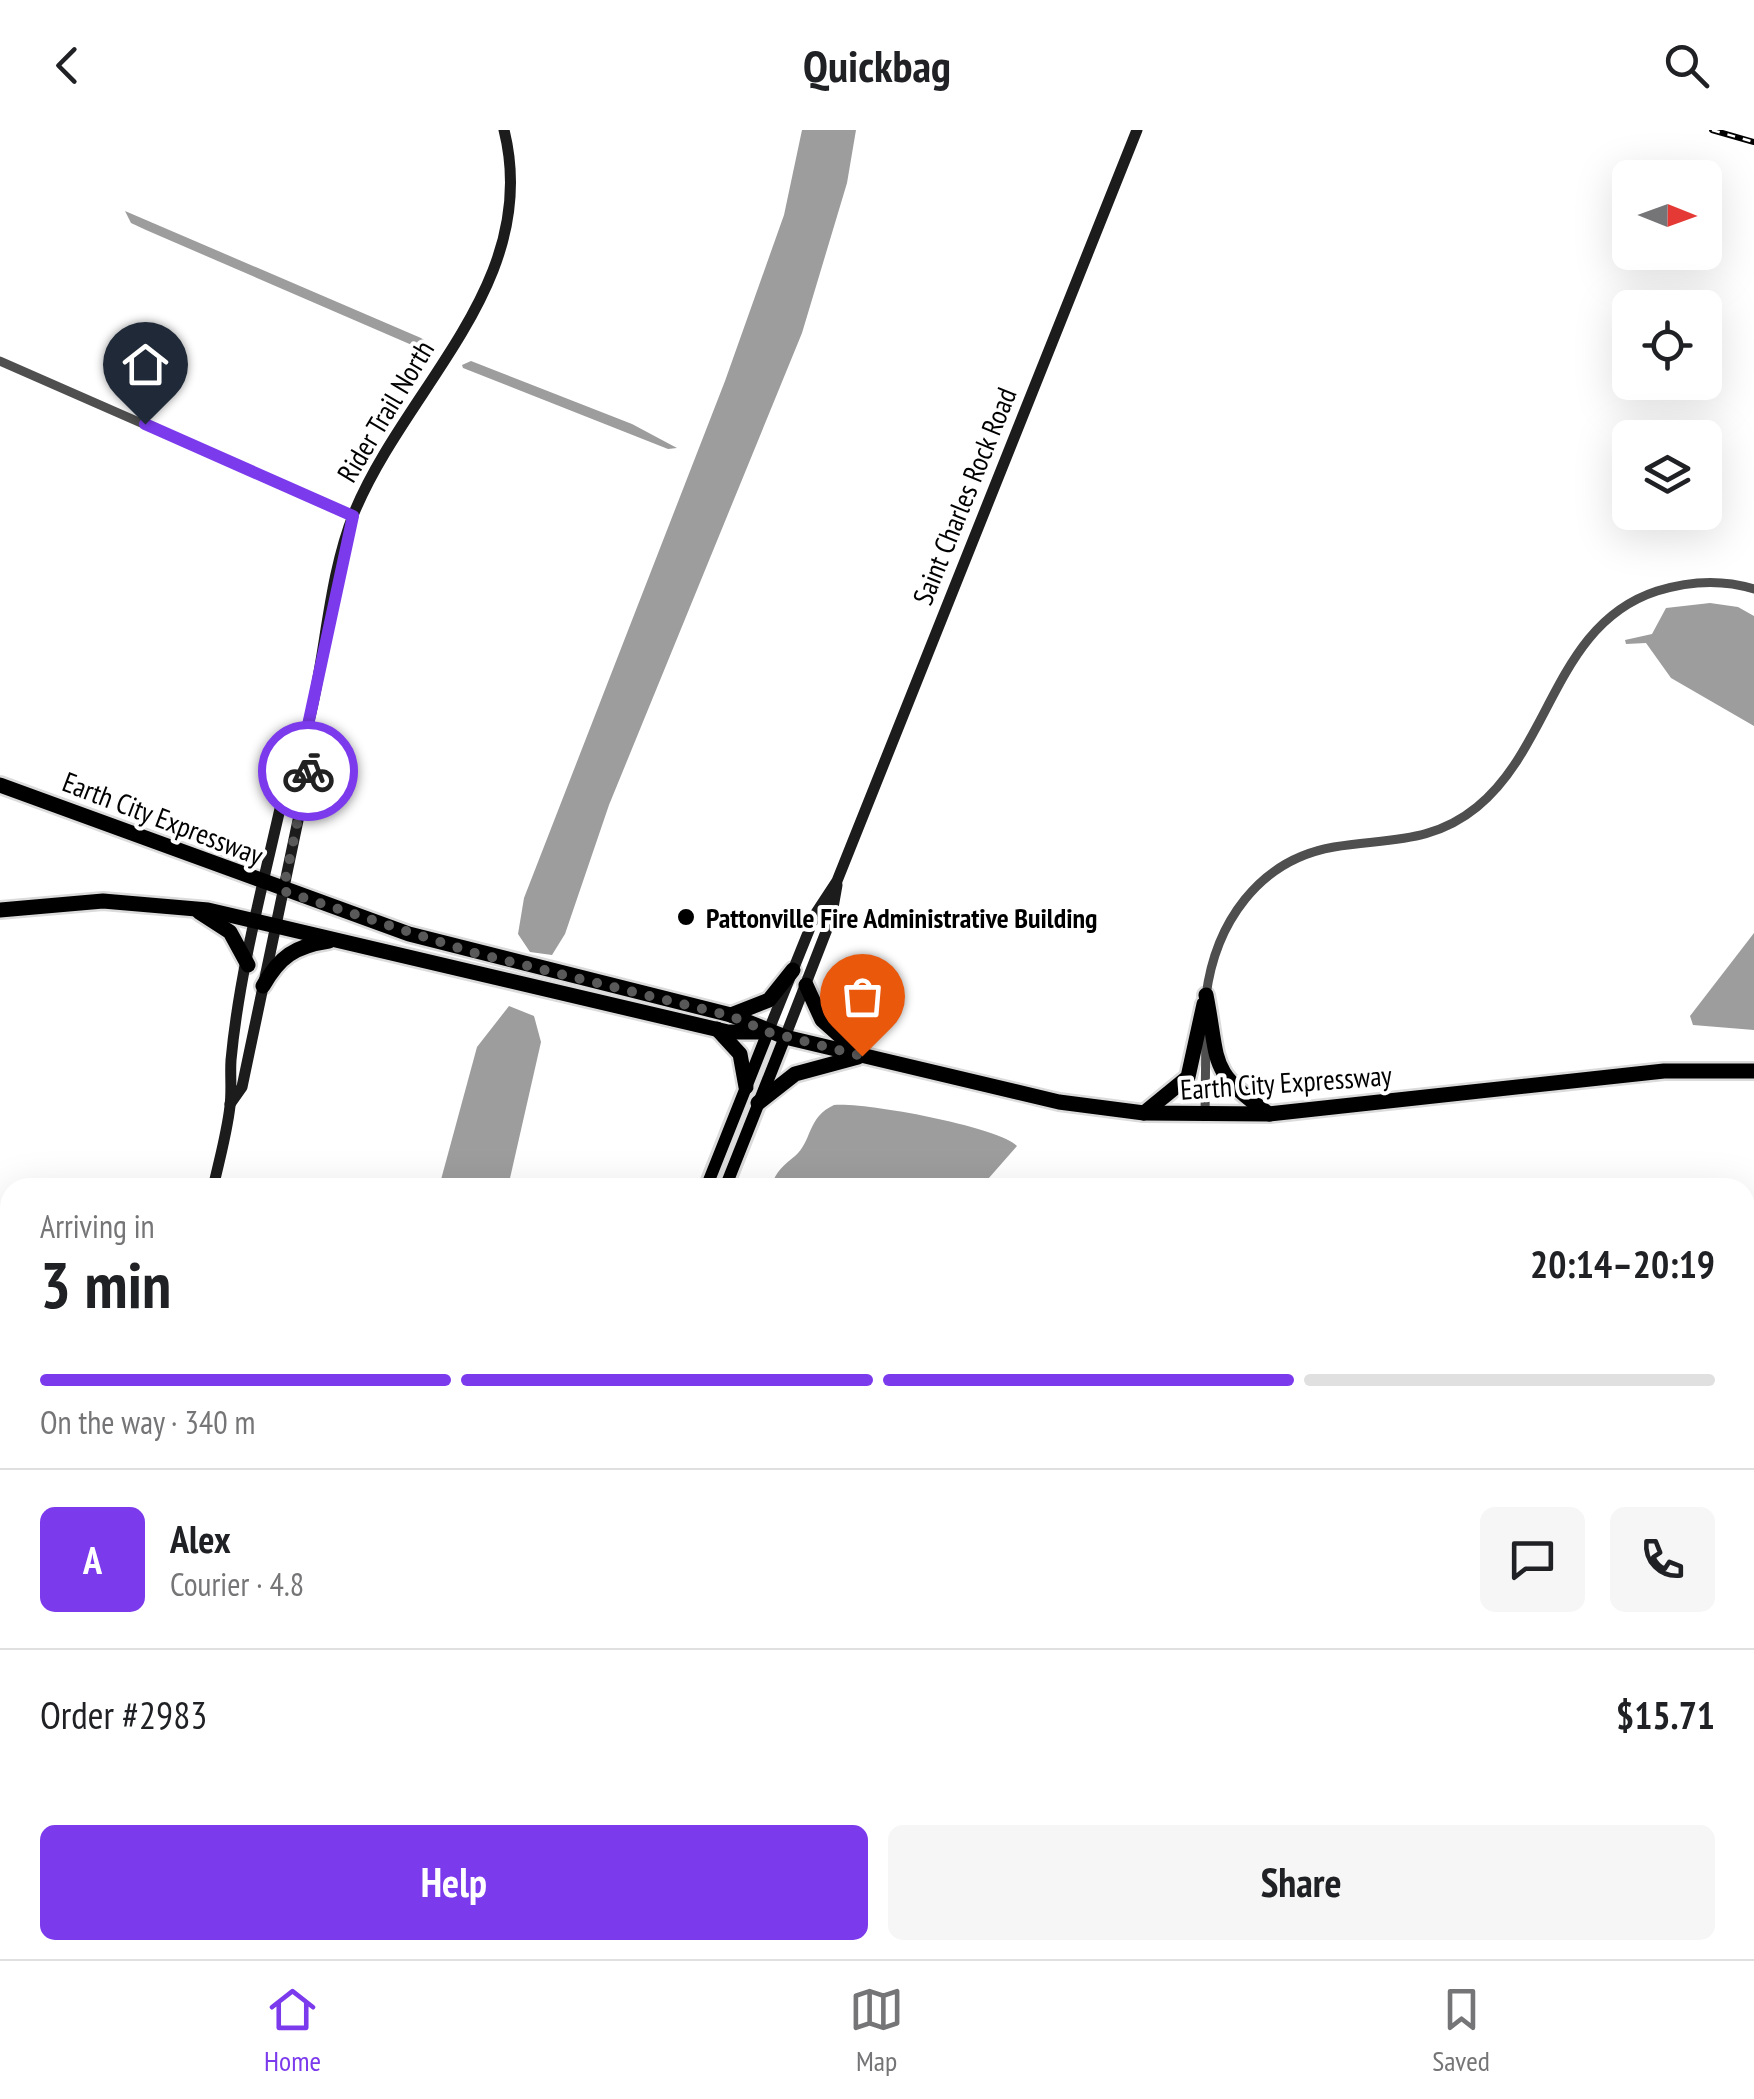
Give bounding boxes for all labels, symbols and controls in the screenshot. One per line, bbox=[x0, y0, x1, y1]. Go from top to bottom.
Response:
text: Quickbag bbox=[803, 36, 951, 94]
icon: back bbox=[40, 38, 95, 93]
icon: search bbox=[1659, 38, 1714, 93]
north arrow bbox=[1612, 160, 1722, 270]
map controls bbox=[1612, 160, 1722, 530]
button: locate bbox=[1612, 290, 1722, 400]
pin bbox=[103, 322, 188, 425]
street label: Rider Trail North bbox=[328, 333, 442, 489]
icon: home bbox=[118, 337, 173, 392]
street label: Saint Charles Rock Road bbox=[904, 382, 1024, 610]
button: layers bbox=[1612, 420, 1722, 530]
courier bbox=[258, 721, 358, 821]
icon: bike bbox=[281, 744, 336, 799]
street label: Earth City Expressway bbox=[58, 763, 269, 873]
place label: Pattonville Fire Administrative Building bbox=[706, 899, 1097, 936]
marker: Pattonville Fire Administrative Building bbox=[675, 906, 697, 928]
pin bbox=[820, 954, 905, 1057]
icon: bag bbox=[835, 969, 890, 1024]
street label: Earth City Expressway bbox=[1179, 1056, 1393, 1108]
text: Arriving in bbox=[40, 1205, 155, 1247]
text: 20:14–20:19 bbox=[1530, 1239, 1715, 1288]
text: 3 min bbox=[40, 1242, 171, 1326]
text: On the way · 340 m bbox=[40, 1401, 255, 1443]
button: chat bbox=[1480, 1507, 1585, 1612]
button: phone bbox=[1610, 1507, 1715, 1612]
text: Alex bbox=[170, 1514, 231, 1563]
text: A bbox=[83, 1535, 102, 1584]
text: Courier · 4.8 bbox=[170, 1563, 304, 1605]
text: Order #2983 bbox=[40, 1690, 207, 1739]
text: $15.71 bbox=[1616, 1690, 1715, 1739]
button: Help bbox=[40, 1825, 868, 1940]
button: Share bbox=[888, 1825, 1715, 1940]
tab: Home bbox=[264, 1982, 321, 2079]
tab: Map bbox=[849, 1982, 904, 2079]
tab: Saved bbox=[1432, 1982, 1490, 2079]

